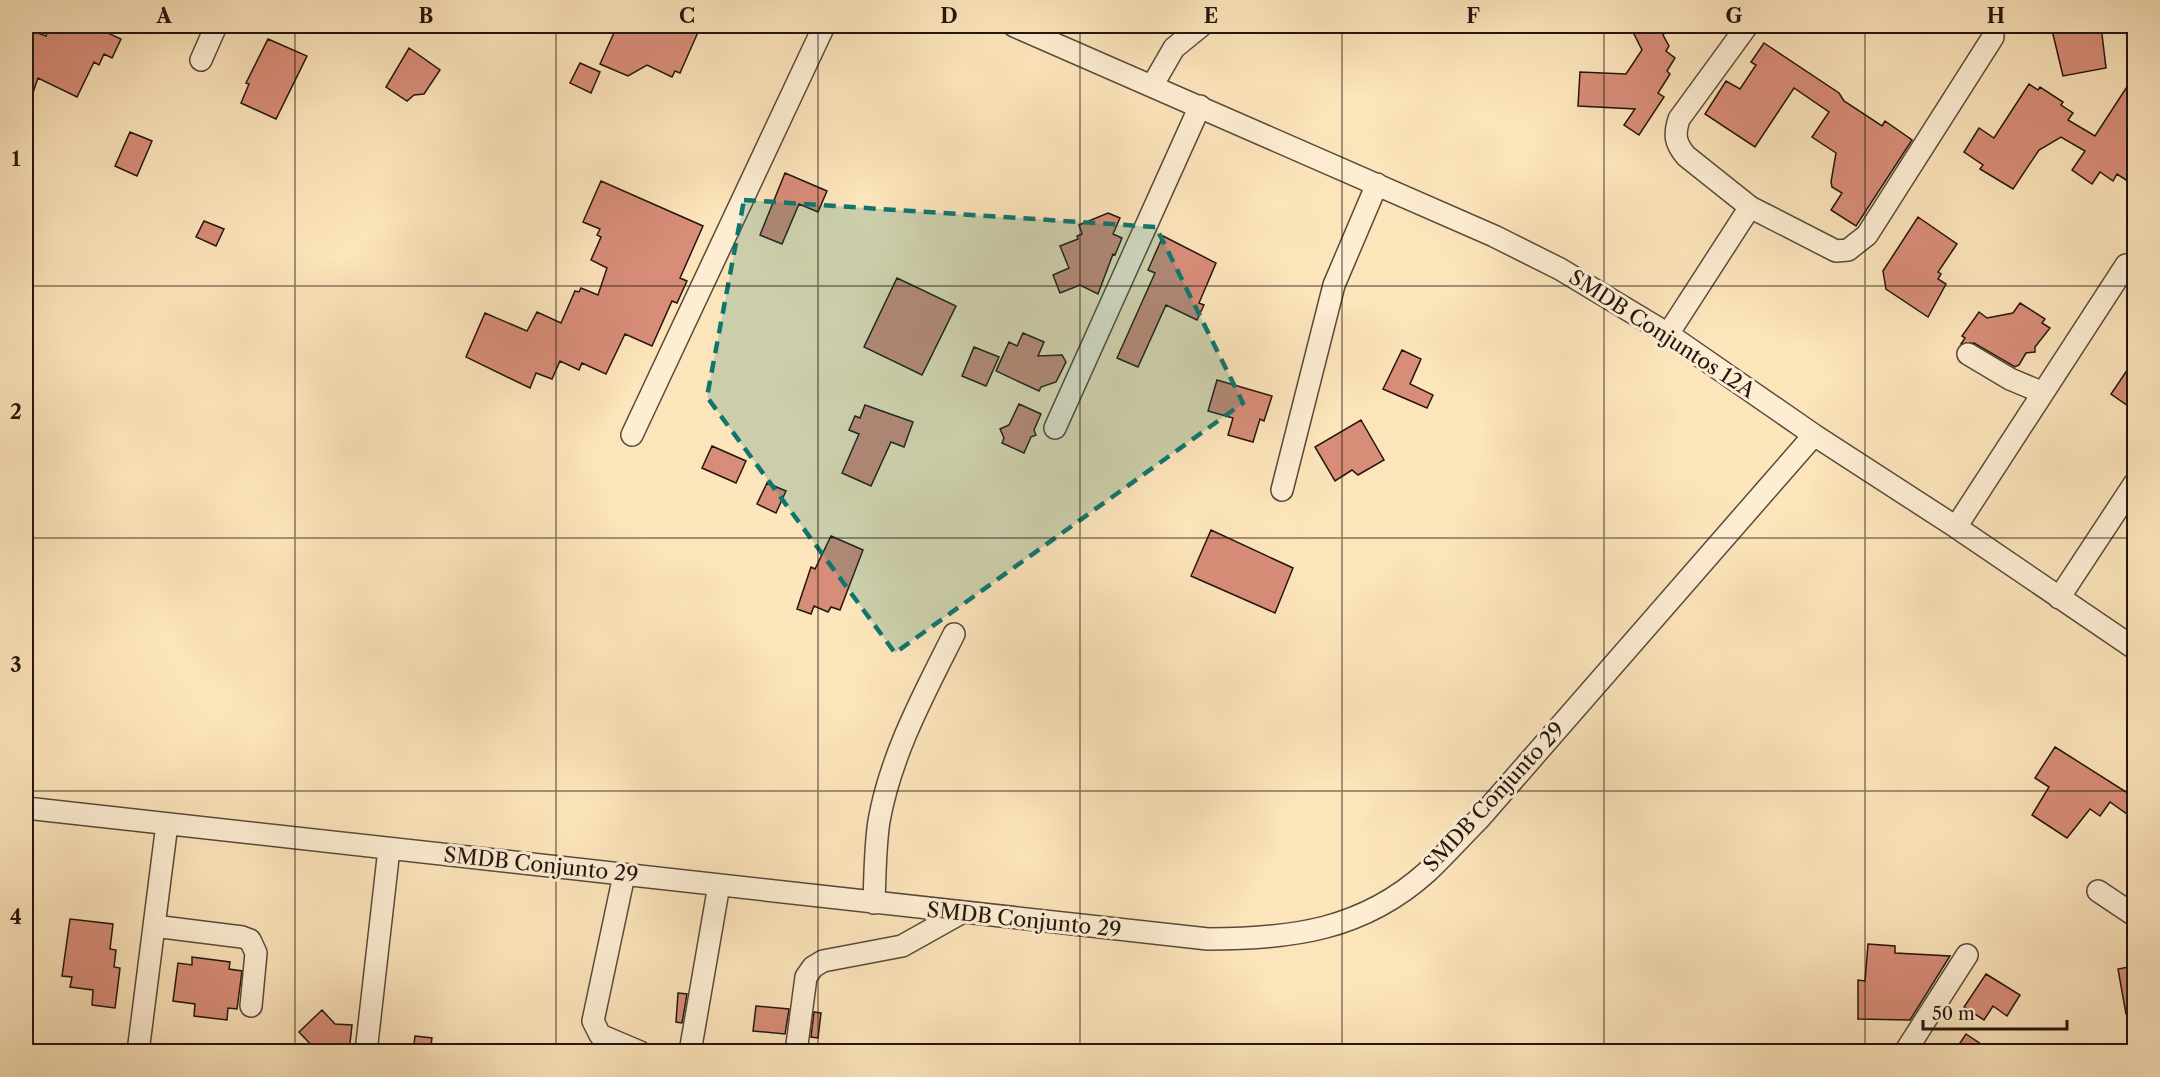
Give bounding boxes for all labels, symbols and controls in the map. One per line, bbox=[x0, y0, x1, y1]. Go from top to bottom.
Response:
text: A bbox=[155, 4, 172, 28]
text: B bbox=[419, 4, 434, 28]
text: C bbox=[679, 4, 695, 28]
text: D bbox=[940, 4, 958, 28]
text: E bbox=[1204, 4, 1218, 28]
text: F bbox=[1466, 4, 1480, 28]
text: G bbox=[1726, 4, 1743, 28]
text: H bbox=[1987, 4, 2005, 28]
text: 1 bbox=[12, 147, 21, 171]
street label: SMDB Conjuntos 12A bbox=[1565, 264, 1760, 403]
text: 2 bbox=[10, 400, 22, 424]
text: 3 bbox=[10, 653, 22, 677]
street label: SMDB Conjunto 29 bbox=[1418, 717, 1569, 877]
street label: SMDB Conjunto 29 bbox=[443, 842, 640, 887]
street label: SMDB Conjunto 29 bbox=[926, 897, 1123, 942]
text: 4 bbox=[10, 905, 22, 929]
scale bar bbox=[1923, 993, 2067, 1031]
text: 50 m bbox=[1932, 1003, 1975, 1025]

